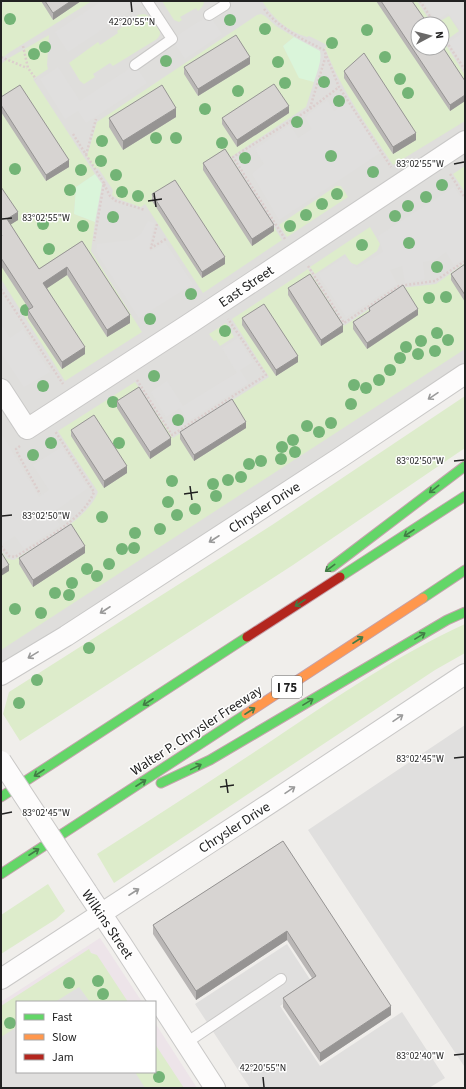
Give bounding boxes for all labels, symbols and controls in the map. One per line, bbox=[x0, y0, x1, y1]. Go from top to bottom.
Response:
text: 42°20'55"N bbox=[109, 15, 155, 29]
north arrow bbox=[410, 16, 450, 56]
text: N bbox=[432, 30, 447, 39]
text: 83°02'55"W bbox=[396, 157, 444, 171]
text: 83°02'55"W bbox=[22, 211, 70, 225]
street label: East Street bbox=[215, 261, 278, 313]
one-way arrow bbox=[427, 391, 438, 400]
text: 83°02'50"W bbox=[396, 454, 444, 468]
street label: Chrysler Drive bbox=[225, 477, 304, 538]
one-way arrow bbox=[429, 485, 440, 494]
text: 83°02'50"W bbox=[22, 509, 70, 523]
one-way arrow bbox=[403, 529, 415, 537]
one-way arrow bbox=[208, 536, 220, 544]
one-way arrow bbox=[325, 564, 336, 572]
one-way arrow bbox=[294, 600, 306, 608]
one-way arrow bbox=[100, 606, 111, 614]
one-way arrow bbox=[414, 631, 426, 639]
one-way arrow bbox=[352, 636, 363, 644]
one-way arrow bbox=[27, 652, 39, 660]
road number: I 75 bbox=[272, 676, 302, 698]
street label: Walter P. Chrysler Freeway bbox=[127, 680, 267, 781]
one-way arrow bbox=[302, 697, 314, 705]
one-way arrow bbox=[143, 698, 154, 706]
one-way arrow bbox=[244, 707, 256, 715]
one-way arrow bbox=[392, 714, 403, 722]
text: 83°02'45"W bbox=[396, 752, 444, 766]
one-way arrow bbox=[189, 763, 201, 770]
one-way arrow bbox=[34, 769, 45, 777]
one-way arrow bbox=[135, 779, 146, 787]
one-way arrow bbox=[284, 786, 296, 794]
street label: Chrysler Drive bbox=[195, 797, 274, 858]
text: 83°02'45"W bbox=[22, 806, 70, 820]
one-way arrow bbox=[28, 848, 40, 856]
street label: Wilkins Street bbox=[77, 886, 138, 963]
one-way arrow bbox=[128, 888, 139, 896]
legend bbox=[16, 1001, 156, 1073]
text: Fast bbox=[52, 1009, 72, 1026]
text: Slow bbox=[52, 1029, 77, 1046]
text: Jam bbox=[52, 1049, 74, 1066]
text: 83°02'40"W bbox=[396, 1049, 444, 1063]
text: 42°20'55"N bbox=[240, 1061, 286, 1075]

